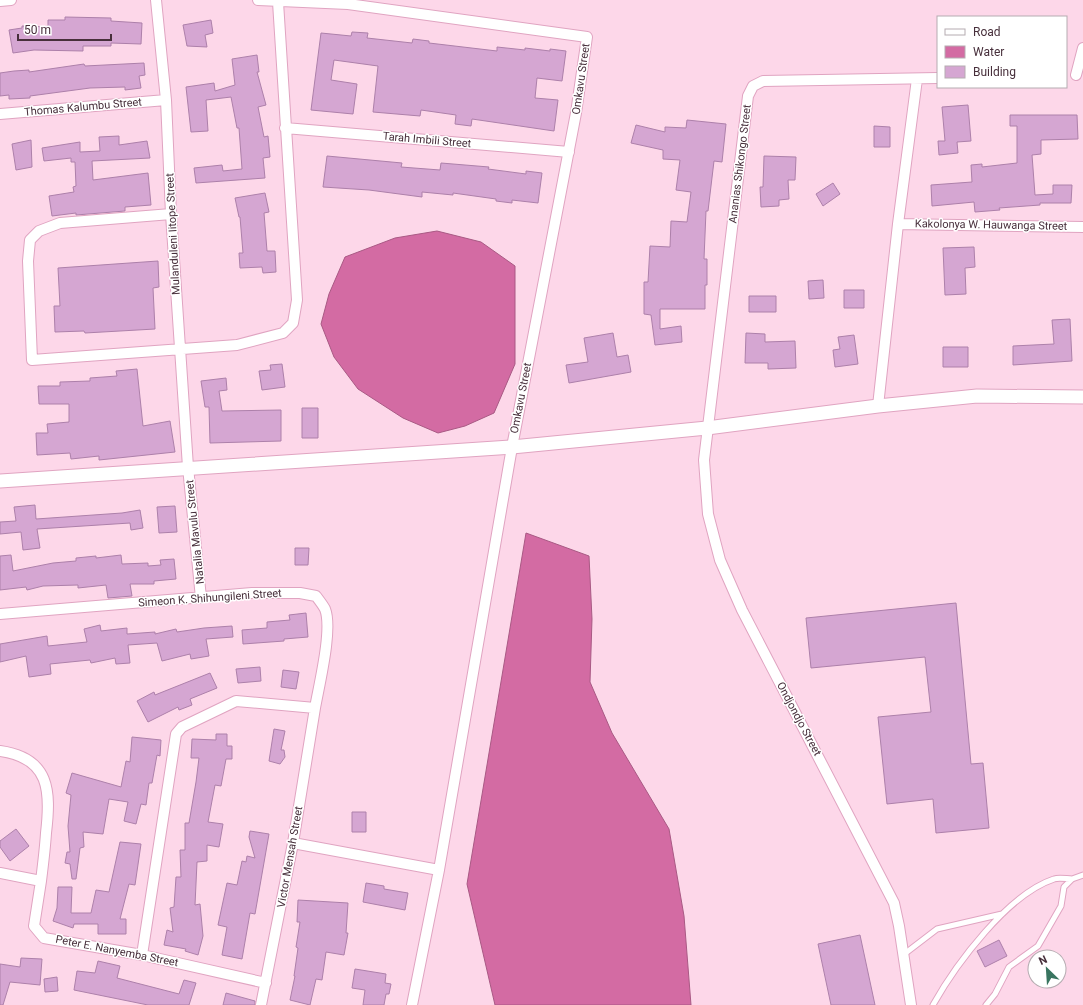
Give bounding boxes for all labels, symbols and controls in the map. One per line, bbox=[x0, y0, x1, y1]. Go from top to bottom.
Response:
scale bar bbox=[18, 16, 111, 42]
legend bbox=[937, 16, 1067, 88]
text: 50 m bbox=[24, 23, 51, 37]
text: Road bbox=[973, 25, 1001, 39]
street label: Omkavu Street bbox=[570, 42, 592, 115]
text: Water bbox=[973, 45, 1004, 59]
text: Building bbox=[973, 65, 1016, 79]
street label: Thomas Kalumbu Street bbox=[24, 95, 143, 119]
street label: Ananias Shikongo Street bbox=[726, 103, 754, 224]
street label: Tarah Imbili Street bbox=[382, 130, 472, 150]
street label: Mulanduleni Iitope Street bbox=[163, 172, 183, 295]
street label: Kakolonya W. Hauwanga Street bbox=[915, 217, 1068, 233]
street label: Omkavu Street bbox=[508, 361, 534, 435]
street label: Natalia Mavulu Street bbox=[183, 479, 207, 585]
street label: Simeon K. Shihungileni Street bbox=[138, 586, 282, 609]
street label: Ondjondjo Street bbox=[774, 680, 824, 758]
street label: Victor Mensah Street bbox=[275, 805, 305, 909]
street label: Peter E. Nanyemba Street bbox=[54, 933, 180, 969]
north arrow bbox=[1027, 949, 1067, 989]
text: N bbox=[1037, 953, 1049, 968]

